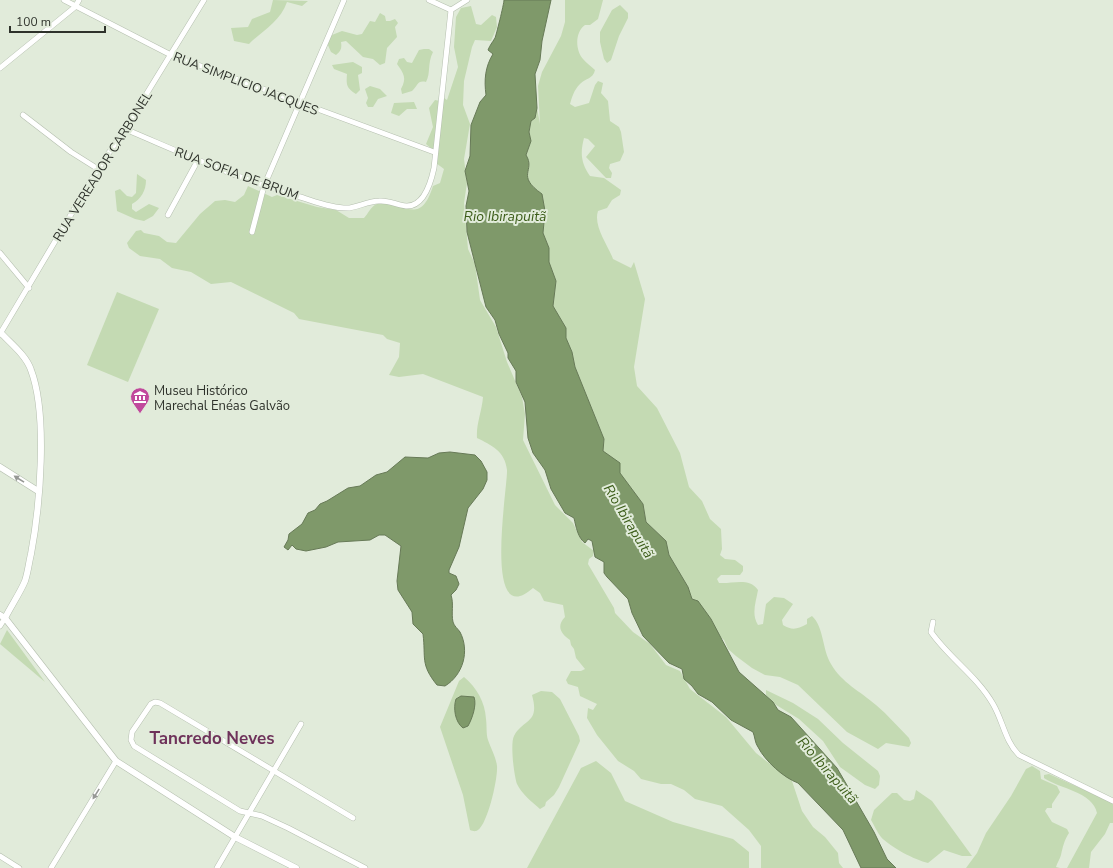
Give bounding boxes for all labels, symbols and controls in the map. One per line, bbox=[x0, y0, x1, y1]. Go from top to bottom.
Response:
scale bar bbox=[10, 8, 105, 34]
text: 100 m bbox=[16, 14, 51, 30]
street label: RUA SIMPLICIO JACQUES bbox=[170, 48, 321, 120]
street label: RUA VEREADOR CARBONEL bbox=[49, 88, 157, 245]
street label: RUA SOFIA DE BRUM bbox=[172, 143, 301, 205]
water label: Rio Ibirapuitã bbox=[464, 207, 547, 226]
place label: Museu Histórico Marechal Enéas Galvão bbox=[154, 382, 290, 415]
museum icon: Museu Histórico Marechal Enéas Galvão bbox=[129, 386, 151, 414]
one-way arrow bbox=[13, 476, 25, 483]
water label: Rio Ibirapuitã bbox=[599, 481, 658, 562]
district label: Tancredo Neves bbox=[150, 727, 274, 750]
water label: Rio Ibirapuitã bbox=[793, 733, 862, 808]
one-way arrow bbox=[92, 789, 100, 799]

